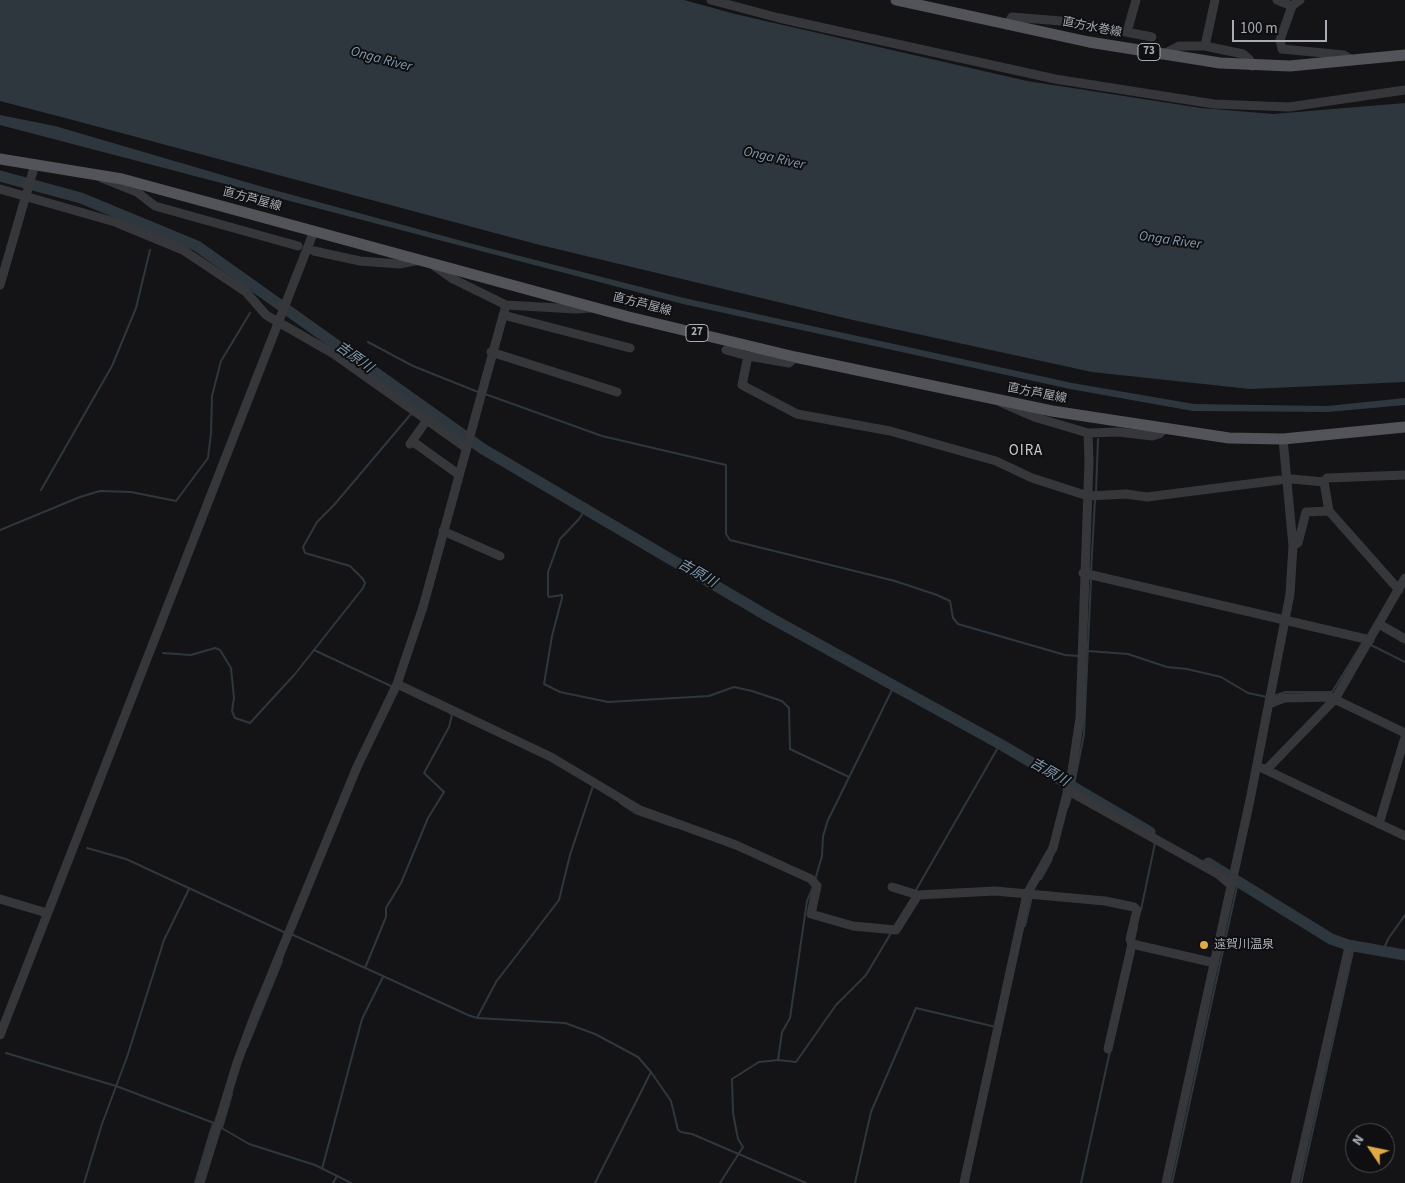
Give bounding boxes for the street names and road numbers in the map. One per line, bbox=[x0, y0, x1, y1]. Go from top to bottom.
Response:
street label: 直方水巻線 bbox=[1061, 15, 1123, 41]
road number: 73 bbox=[1138, 44, 1160, 61]
street label: 直方芦屋線 bbox=[221, 185, 283, 215]
street label: 直方芦屋線 bbox=[611, 291, 673, 319]
road number: 27 bbox=[686, 324, 708, 342]
street label: 直方芦屋線 bbox=[1006, 381, 1068, 407]

